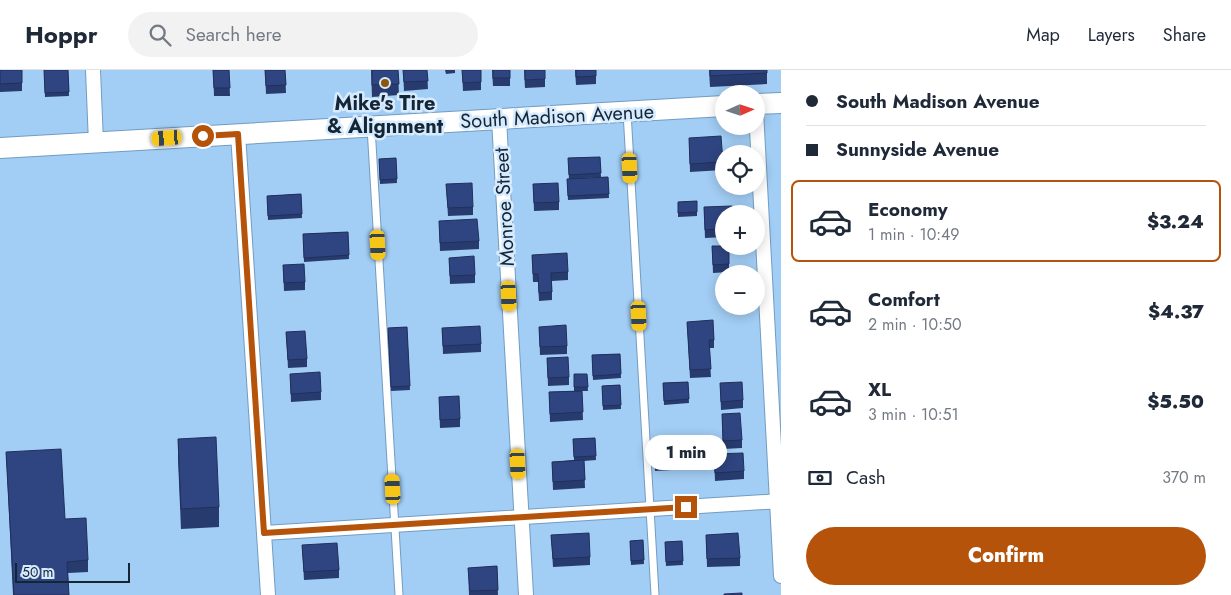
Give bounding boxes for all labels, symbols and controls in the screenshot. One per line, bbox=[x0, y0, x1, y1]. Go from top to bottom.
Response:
search box bbox=[128, 12, 478, 57]
text: Hoppr bbox=[25, 17, 98, 52]
icon: search bbox=[146, 21, 174, 49]
text: Search here bbox=[186, 21, 282, 48]
text: Map bbox=[1026, 22, 1060, 48]
text: Layers bbox=[1088, 22, 1135, 48]
text: Share bbox=[1163, 22, 1206, 48]
marker: Mike's Tire & Alignment bbox=[379, 77, 391, 89]
north arrow bbox=[715, 85, 765, 135]
map controls bbox=[715, 85, 765, 315]
text: South Madison Avenue bbox=[836, 88, 1040, 115]
place label: Mike's Tire & Alignment bbox=[327, 89, 444, 141]
street label: South Madison Avenue bbox=[459, 97, 655, 136]
route start bbox=[192, 125, 214, 147]
car bbox=[151, 129, 182, 147]
text: Sunnyside Avenue bbox=[836, 136, 999, 163]
button: locate bbox=[715, 145, 765, 195]
street label: Monroe Street bbox=[487, 147, 522, 267]
car bbox=[621, 153, 638, 183]
text: Economy bbox=[868, 196, 948, 223]
icon: car bbox=[808, 199, 853, 244]
button: + bbox=[715, 205, 765, 255]
text: $3.24 bbox=[1147, 208, 1204, 235]
text: 1 min · 10:49 bbox=[868, 223, 960, 246]
car bbox=[369, 230, 386, 260]
button: − bbox=[715, 265, 765, 315]
car bbox=[500, 281, 517, 311]
text: Comfort bbox=[868, 286, 940, 313]
icon: car bbox=[808, 289, 853, 334]
text: $4.37 bbox=[1148, 298, 1204, 325]
car bbox=[630, 301, 647, 331]
text: 2 min · 10:50 bbox=[868, 313, 962, 336]
text: XL bbox=[868, 376, 891, 403]
icon: car bbox=[808, 379, 853, 424]
text: $5.50 bbox=[1147, 388, 1204, 415]
text: 3 min · 10:51 bbox=[868, 403, 959, 426]
callout: 1 min bbox=[645, 434, 727, 470]
text: 1 min bbox=[666, 441, 706, 464]
car bbox=[509, 449, 526, 479]
icon: cash bbox=[806, 464, 834, 492]
text: Cash bbox=[846, 464, 886, 491]
text: 370 m bbox=[1162, 466, 1206, 489]
car bbox=[384, 474, 401, 504]
route end bbox=[675, 496, 697, 518]
button: Confirm bbox=[806, 527, 1206, 585]
scale bar bbox=[15, 560, 130, 583]
text: 50 m bbox=[22, 562, 53, 582]

